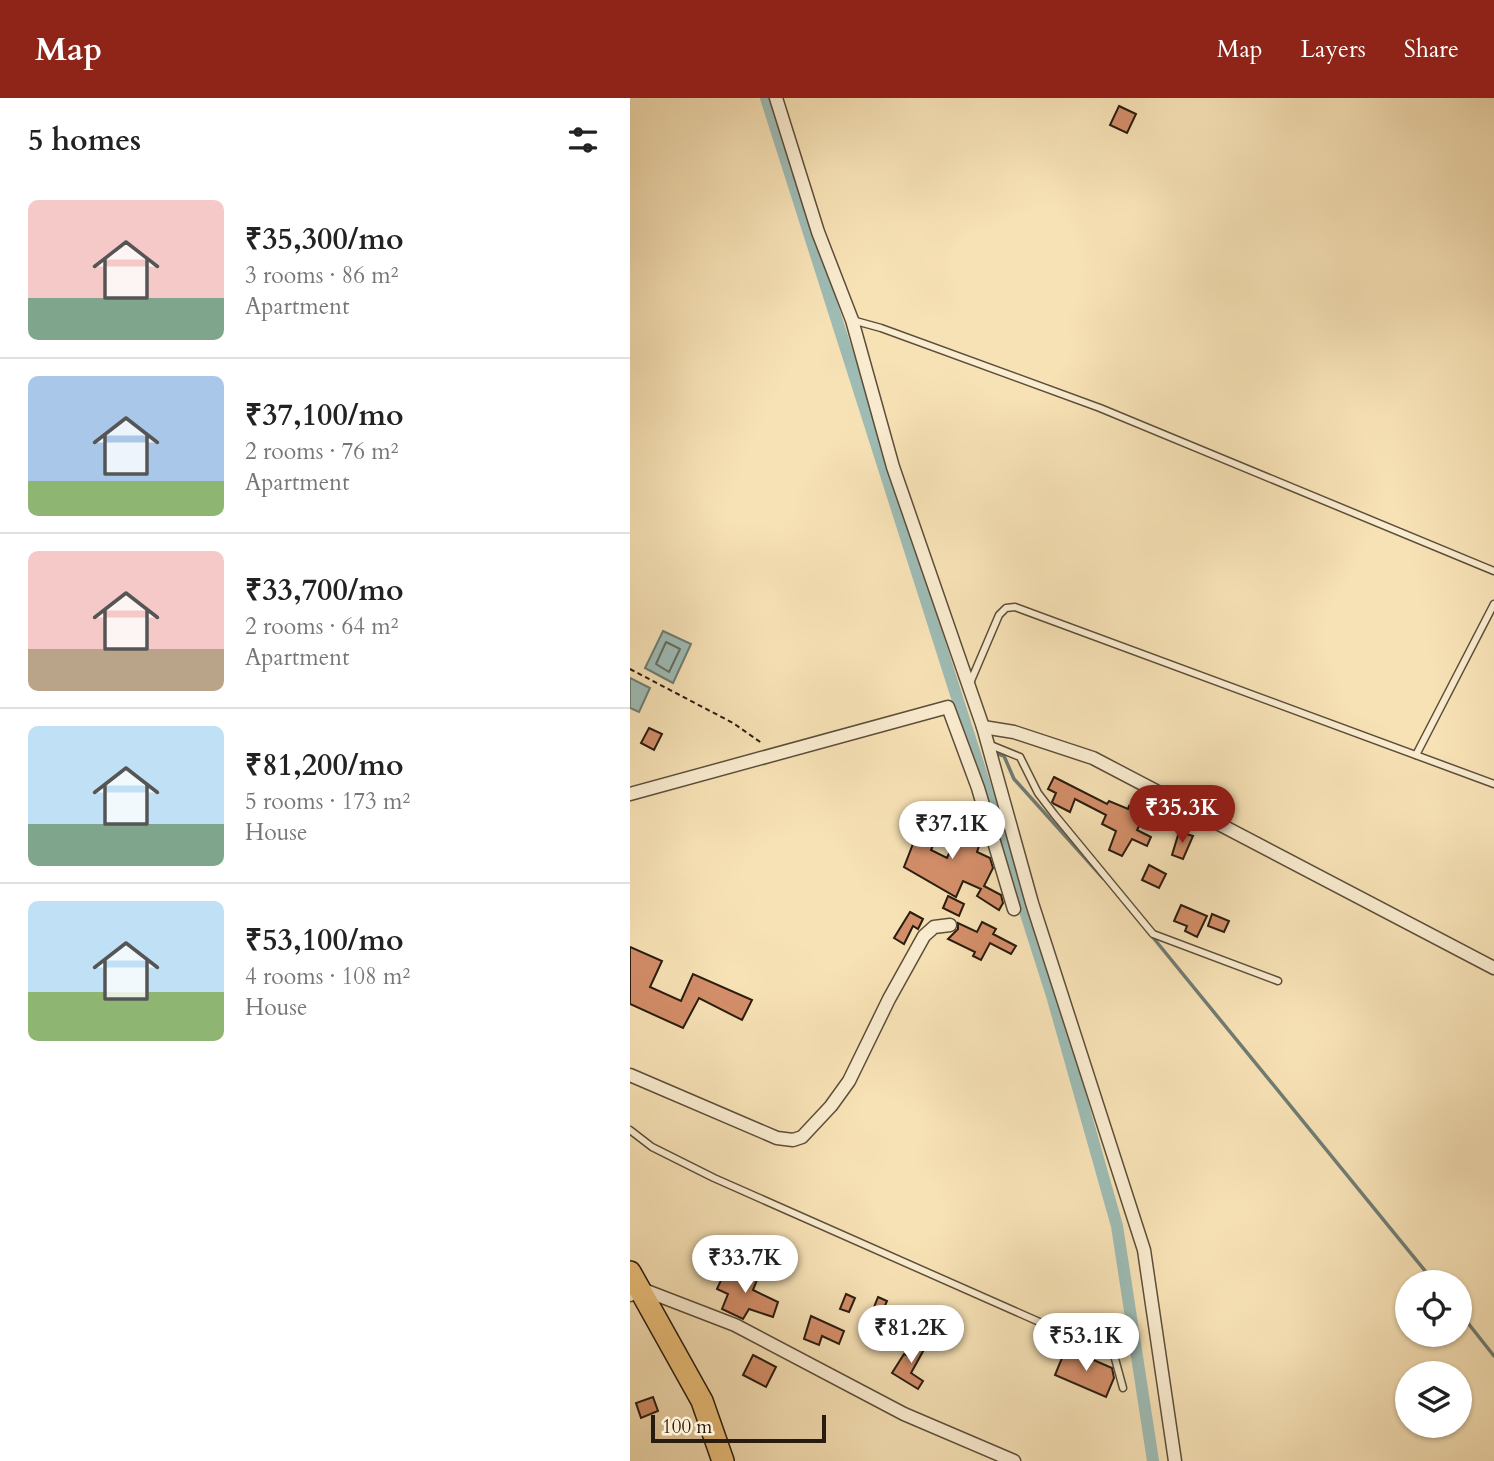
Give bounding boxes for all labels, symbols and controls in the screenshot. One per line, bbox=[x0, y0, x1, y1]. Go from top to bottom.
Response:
text: Map bbox=[35, 27, 102, 72]
text: Map bbox=[1217, 33, 1263, 66]
text: Layers bbox=[1301, 33, 1366, 66]
text: Share bbox=[1404, 33, 1459, 66]
text: 5 homes bbox=[28, 120, 141, 161]
icon: filters bbox=[564, 121, 602, 159]
text: ₹35,300/mo bbox=[245, 219, 404, 260]
icon: home bbox=[84, 228, 168, 312]
text: 3 rooms · 86 m² bbox=[245, 260, 398, 291]
text: Apartment bbox=[245, 291, 349, 322]
text: ₹37,100/mo bbox=[245, 395, 404, 436]
icon: home bbox=[84, 404, 168, 488]
text: 2 rooms · 76 m² bbox=[245, 436, 398, 467]
text: Apartment bbox=[245, 467, 349, 498]
text: ₹33,700/mo bbox=[245, 570, 404, 611]
icon: home bbox=[84, 579, 168, 663]
text: 2 rooms · 64 m² bbox=[245, 611, 398, 642]
text: Apartment bbox=[245, 642, 349, 673]
text: ₹81,200/mo bbox=[245, 745, 404, 786]
icon: home bbox=[84, 754, 168, 838]
text: 5 rooms · 173 m² bbox=[245, 786, 410, 817]
pin: ₹35.3K bbox=[1125, 786, 1239, 845]
text: ₹35.3K bbox=[1145, 792, 1219, 823]
pin: ₹37.1K bbox=[895, 802, 1009, 861]
text: ₹37.1K bbox=[915, 808, 989, 839]
text: House bbox=[245, 817, 307, 848]
text: ₹53,100/mo bbox=[245, 920, 404, 961]
icon: home bbox=[84, 929, 168, 1013]
text: 4 rooms · 108 m² bbox=[245, 961, 410, 992]
text: House bbox=[245, 992, 307, 1023]
pin: ₹33.7K bbox=[688, 1236, 802, 1295]
text: ₹33.7K bbox=[708, 1242, 782, 1273]
map controls bbox=[1395, 1270, 1472, 1438]
button: locate bbox=[1395, 1270, 1472, 1347]
pin: ₹81.2K bbox=[854, 1306, 968, 1365]
text: ₹81.2K bbox=[874, 1312, 948, 1343]
pin: ₹53.1K bbox=[1029, 1314, 1143, 1373]
text: ₹53.1K bbox=[1049, 1320, 1123, 1351]
button: layers bbox=[1395, 1361, 1472, 1438]
scale bar bbox=[651, 1412, 826, 1444]
text: 100 m bbox=[662, 1414, 712, 1440]

